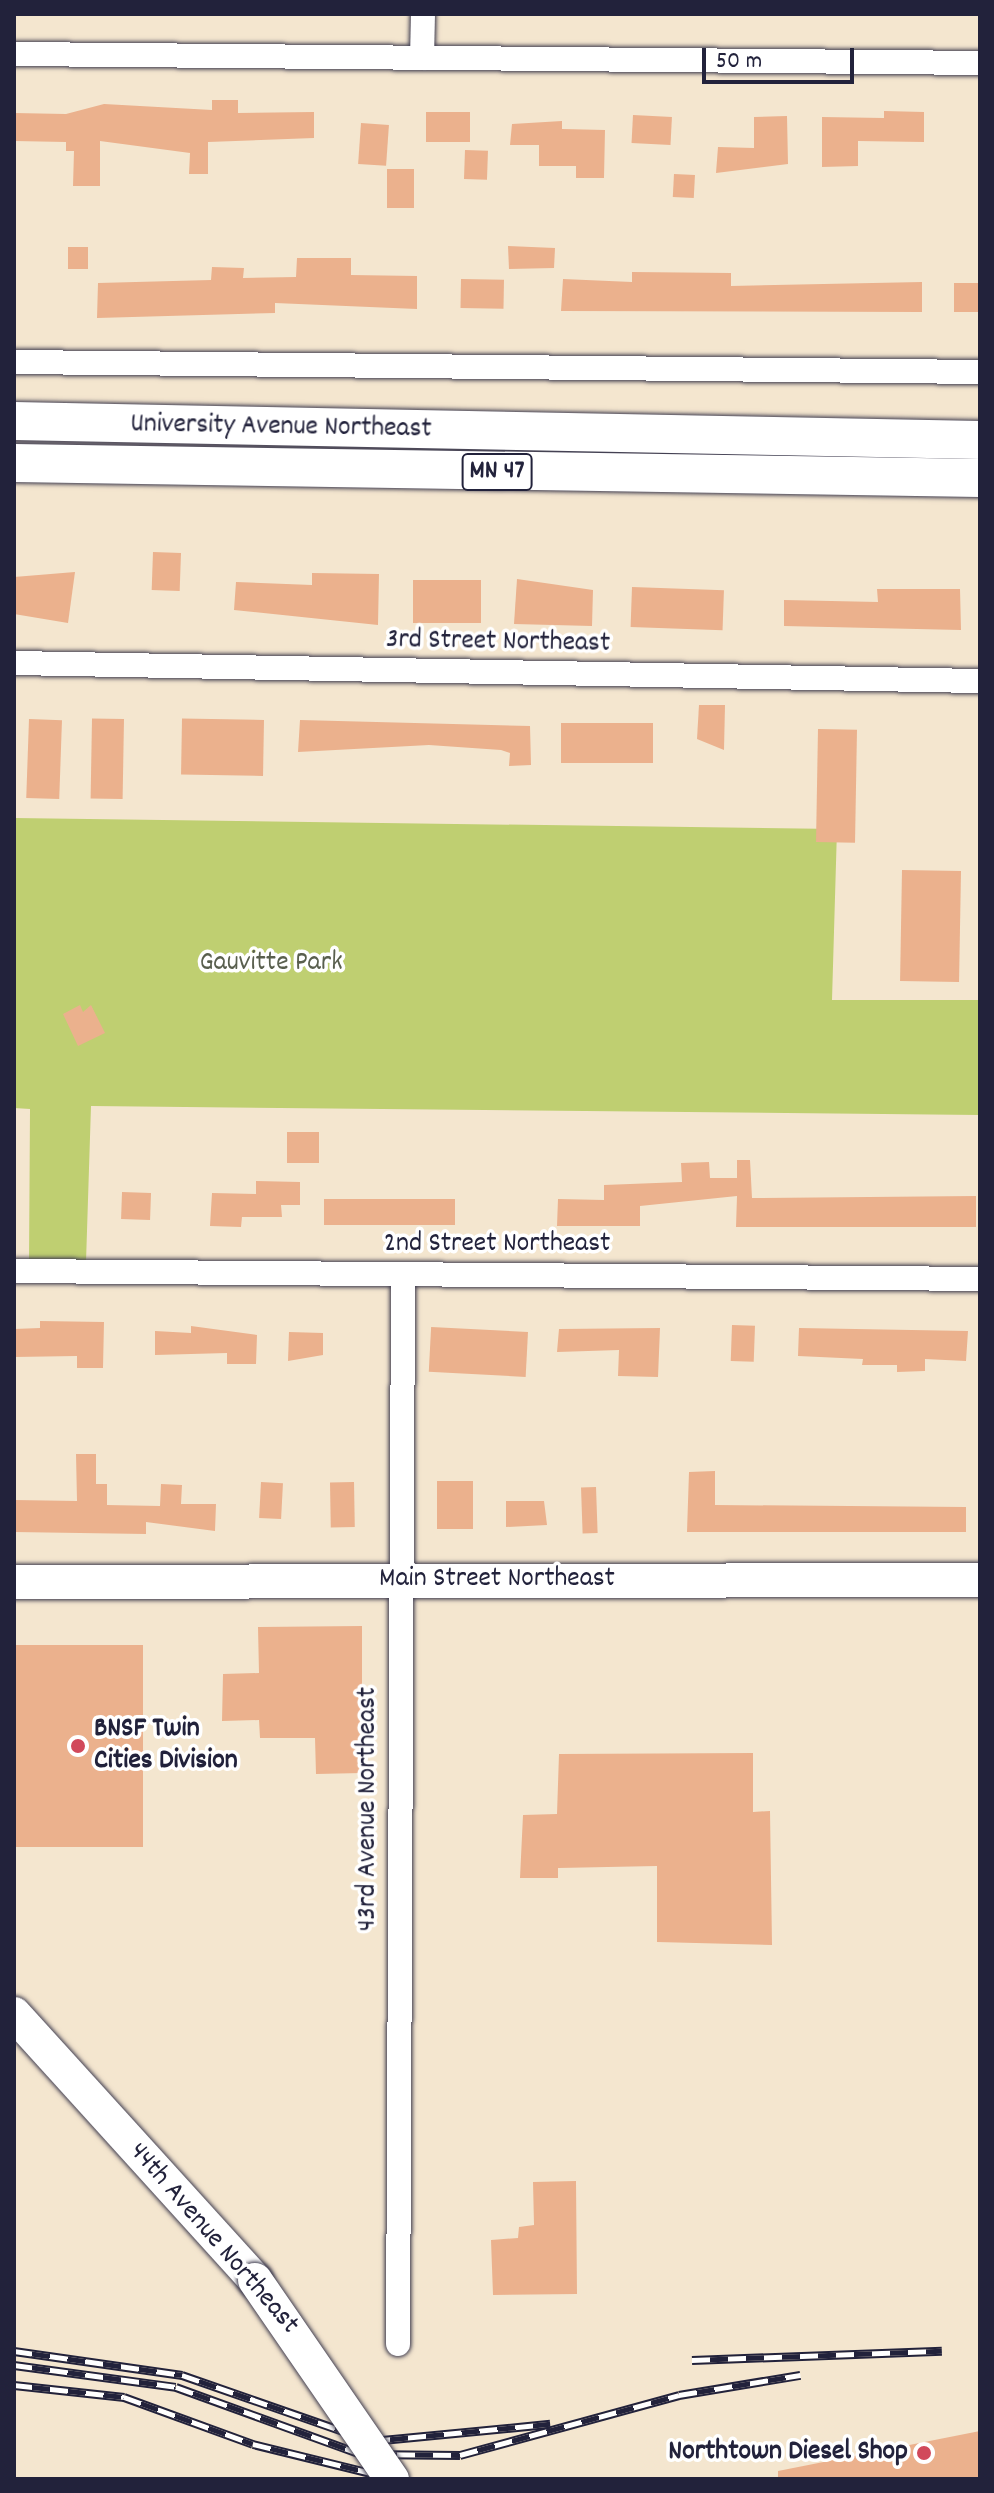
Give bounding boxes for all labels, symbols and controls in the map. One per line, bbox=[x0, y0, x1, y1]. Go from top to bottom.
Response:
scale bar bbox=[706, 32, 858, 82]
text: 50 m bbox=[716, 45, 762, 79]
street label: University Avenue Northeast bbox=[130, 409, 432, 447]
road number: MN 47 bbox=[461, 450, 533, 494]
street label: 3rd Street Northeast bbox=[386, 624, 610, 662]
park label: Gauvitte Park bbox=[199, 947, 343, 981]
street label: 2nd Street Northeast bbox=[384, 1228, 610, 1262]
street label: Main Street Northeast bbox=[379, 1563, 615, 1597]
street label: 43rd Avenue Northeast bbox=[352, 1687, 386, 1931]
place label: BNSF Twin Cities Division bbox=[94, 1713, 238, 1779]
marker: BNSF Twin Cities Division bbox=[69, 1737, 87, 1755]
street label: 44th Avenue Northeast bbox=[121, 2136, 305, 2342]
place label: Northtown Diesel Shop bbox=[668, 2436, 908, 2470]
marker: Northtown Diesel Shop bbox=[915, 2444, 933, 2462]

